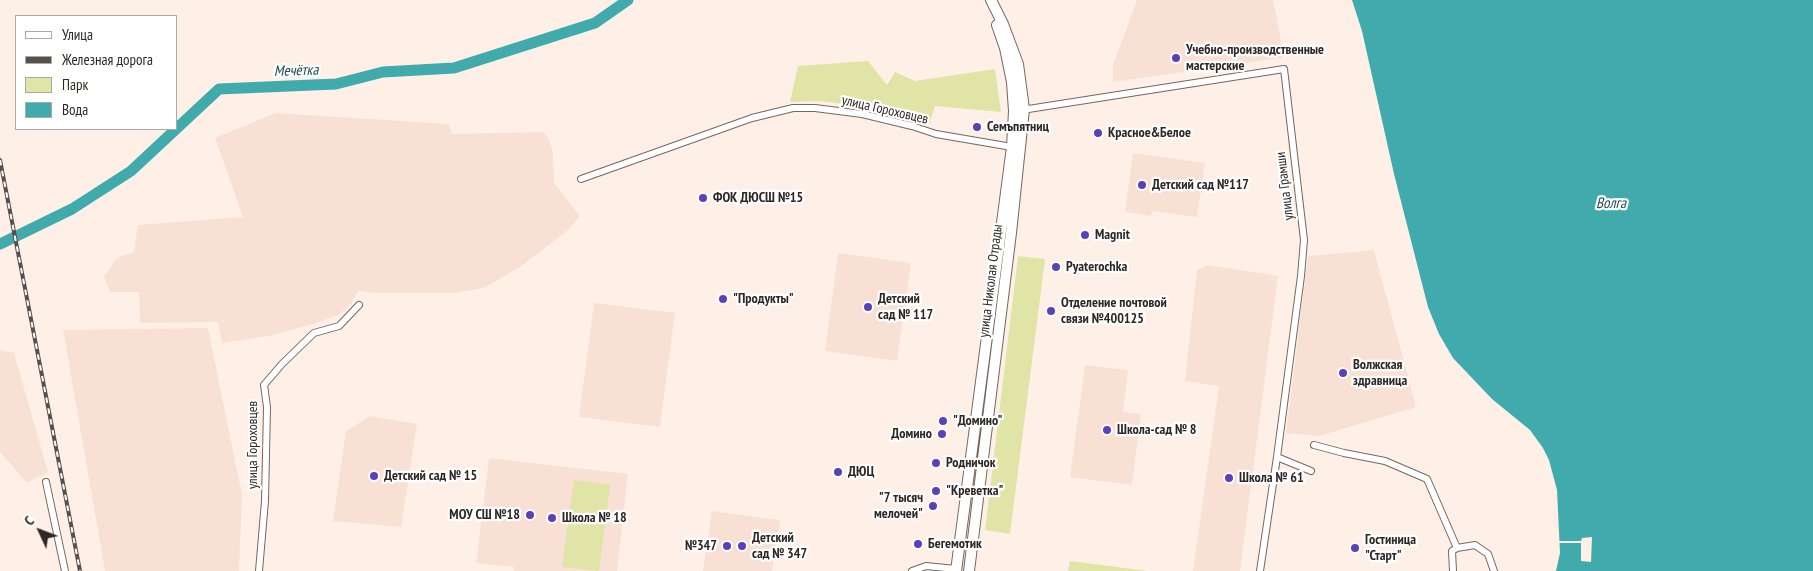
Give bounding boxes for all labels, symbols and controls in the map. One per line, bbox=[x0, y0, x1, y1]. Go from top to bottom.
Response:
legend bbox=[15, 15, 178, 130]
text: Улица bbox=[62, 25, 93, 44]
place label: Учебно-производственные мастерские bbox=[1186, 42, 1324, 74]
text: Железная дорога bbox=[62, 50, 153, 69]
marker: Учебно-производственные мастерские bbox=[1170, 52, 1182, 64]
water label: Мечётка bbox=[273, 61, 319, 81]
text: Парк bbox=[62, 75, 88, 94]
street label: улица Гороховцев bbox=[840, 92, 930, 128]
text: Вода bbox=[62, 100, 88, 119]
place label: Семъпятниц bbox=[987, 119, 1049, 135]
marker: Семъпятниц bbox=[971, 121, 983, 133]
place label: Красное&Белое bbox=[1108, 125, 1191, 141]
marker: Красное&Белое bbox=[1092, 127, 1104, 139]
street label: улица Грамши bbox=[1272, 151, 1298, 221]
place label: Детский сад №117 bbox=[1152, 177, 1249, 193]
marker: Детский сад №117 bbox=[1136, 179, 1148, 191]
place label: ФОК ДЮСШ №15 bbox=[713, 190, 803, 206]
marker: ФОК ДЮСШ №15 bbox=[697, 192, 709, 204]
water label: Волга bbox=[1596, 195, 1626, 213]
street label: улица Николая Отрады bbox=[976, 223, 1006, 339]
place label: Magnit bbox=[1095, 227, 1130, 243]
marker: Magnit bbox=[1079, 229, 1091, 241]
place label: Pyaterochka bbox=[1066, 259, 1127, 275]
marker: Pyaterochka bbox=[1050, 261, 1062, 273]
place label: "Продукты" bbox=[733, 291, 794, 307]
place label: Детский сад № 117 bbox=[878, 291, 933, 324]
marker: "Продукты" bbox=[717, 293, 729, 305]
place label: Отделение почтовой связи №400125 bbox=[1061, 295, 1167, 328]
marker: Детский сад № 117 bbox=[862, 301, 874, 313]
marker: Отделение почтовой связи №400125 bbox=[1045, 305, 1057, 317]
place label: Волжская здравница bbox=[1353, 357, 1407, 390]
marker: Волжская здравница bbox=[1337, 367, 1349, 379]
street label: улица Гороховцев bbox=[245, 401, 261, 489]
place label: "Домино" bbox=[953, 413, 1002, 429]
marker: "Домино" bbox=[937, 415, 949, 427]
place label: Школа-сад № 8 bbox=[1117, 422, 1196, 438]
marker: Школа-сад № 8 bbox=[1101, 424, 1113, 436]
place label: Домино bbox=[891, 426, 932, 442]
marker: Домино bbox=[936, 428, 948, 440]
place label: Родничок bbox=[946, 455, 995, 471]
marker: Родничок bbox=[930, 457, 942, 469]
place label: ДЮЦ bbox=[848, 464, 874, 480]
marker: ДЮЦ bbox=[832, 466, 844, 478]
place label: Детский сад № 15 bbox=[384, 468, 477, 484]
marker: Детский сад № 15 bbox=[368, 470, 380, 482]
place label: Школа № 61 bbox=[1239, 470, 1304, 486]
marker: Школа № 61 bbox=[1223, 472, 1235, 484]
place label: "Креветка" bbox=[946, 483, 1004, 499]
marker: "Креветка" bbox=[930, 485, 942, 497]
place label: "7 тысяч мелочей" bbox=[874, 490, 923, 522]
marker: "7 тысяч мелочей" bbox=[927, 500, 939, 512]
north arrow bbox=[15, 506, 65, 556]
place label: МОУ СШ №18 bbox=[449, 507, 520, 523]
marker: МОУ СШ №18 bbox=[524, 509, 536, 521]
place label: Школа № 18 bbox=[562, 510, 627, 526]
text: С bbox=[20, 512, 38, 529]
marker: Школа № 18 bbox=[546, 512, 558, 524]
place label: Детский сад № 347 bbox=[752, 530, 807, 562]
place label: Гостиница "Старт" bbox=[1365, 532, 1416, 564]
place label: Бегемотик bbox=[928, 536, 982, 552]
place label: №347 bbox=[685, 538, 717, 554]
marker: Бегемотик bbox=[912, 538, 924, 550]
marker: №347 bbox=[721, 540, 733, 552]
marker: Детский сад № 347 bbox=[736, 540, 748, 552]
marker: Гостиница "Старт" bbox=[1349, 542, 1361, 554]

